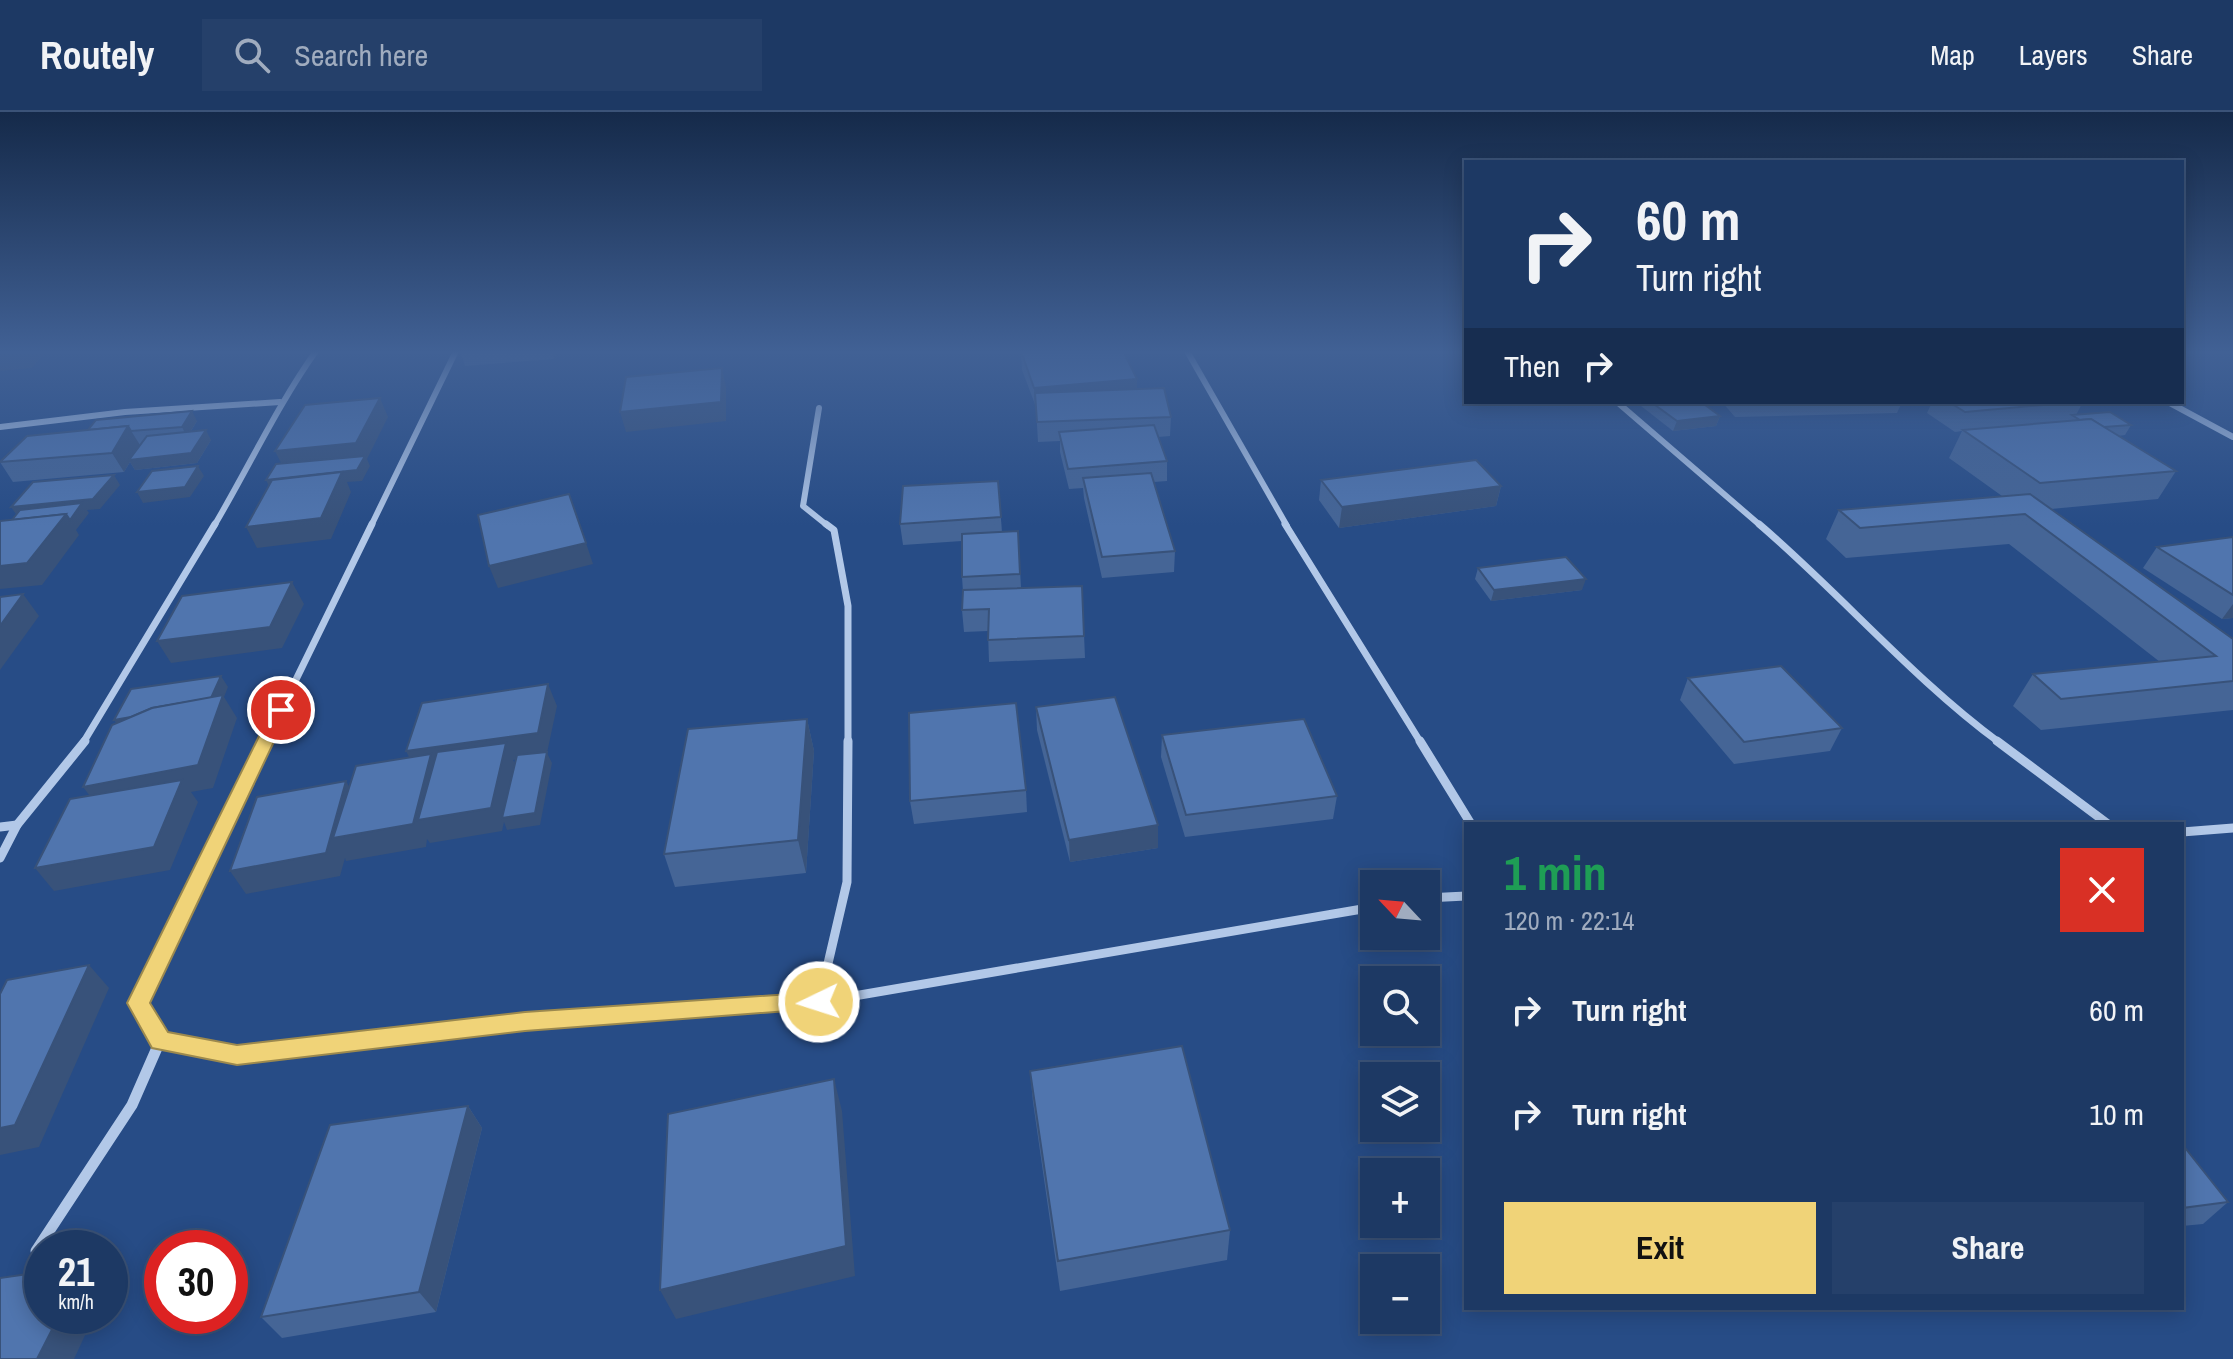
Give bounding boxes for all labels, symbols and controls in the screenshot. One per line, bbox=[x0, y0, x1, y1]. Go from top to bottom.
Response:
search box bbox=[202, 19, 762, 91]
text: Routely bbox=[40, 30, 154, 81]
icon: search bbox=[230, 33, 274, 77]
text: Search here bbox=[294, 35, 428, 75]
text: Map bbox=[1930, 36, 1975, 74]
text: Layers bbox=[2019, 36, 2088, 74]
text: Share bbox=[2132, 36, 2193, 74]
text: 60 m bbox=[1636, 182, 1741, 257]
icon: right bbox=[1504, 192, 1608, 296]
text: Turn right bbox=[1636, 254, 1761, 302]
icon: right bbox=[1576, 344, 1620, 388]
text: Then bbox=[1504, 346, 1560, 386]
pin bbox=[247, 676, 315, 744]
icon: arrive bbox=[259, 688, 303, 732]
text: 1 min bbox=[1504, 840, 1607, 905]
button: close bbox=[2060, 848, 2144, 932]
north arrow bbox=[1360, 870, 1440, 950]
map controls bbox=[1360, 870, 1440, 1334]
text: 120 m · 22:14 bbox=[1504, 903, 1634, 938]
position arrow bbox=[777, 960, 861, 1044]
button: search bbox=[1360, 966, 1440, 1046]
icon: right bbox=[1504, 988, 1548, 1032]
text: Turn right bbox=[1572, 990, 1686, 1030]
text: 60 m bbox=[2089, 990, 2144, 1030]
button: layers bbox=[1360, 1062, 1440, 1142]
icon: right bbox=[1504, 1092, 1548, 1136]
text: Turn right bbox=[1572, 1094, 1686, 1134]
text: 10 m bbox=[2089, 1094, 2144, 1134]
button: + bbox=[1360, 1158, 1440, 1238]
button: Exit bbox=[1504, 1202, 1816, 1294]
button: Share bbox=[1832, 1202, 2144, 1294]
speed limit sign: 30 bbox=[144, 1230, 248, 1334]
text: 21 bbox=[58, 1245, 94, 1298]
button: − bbox=[1360, 1254, 1440, 1334]
text: km/h bbox=[58, 1288, 94, 1315]

